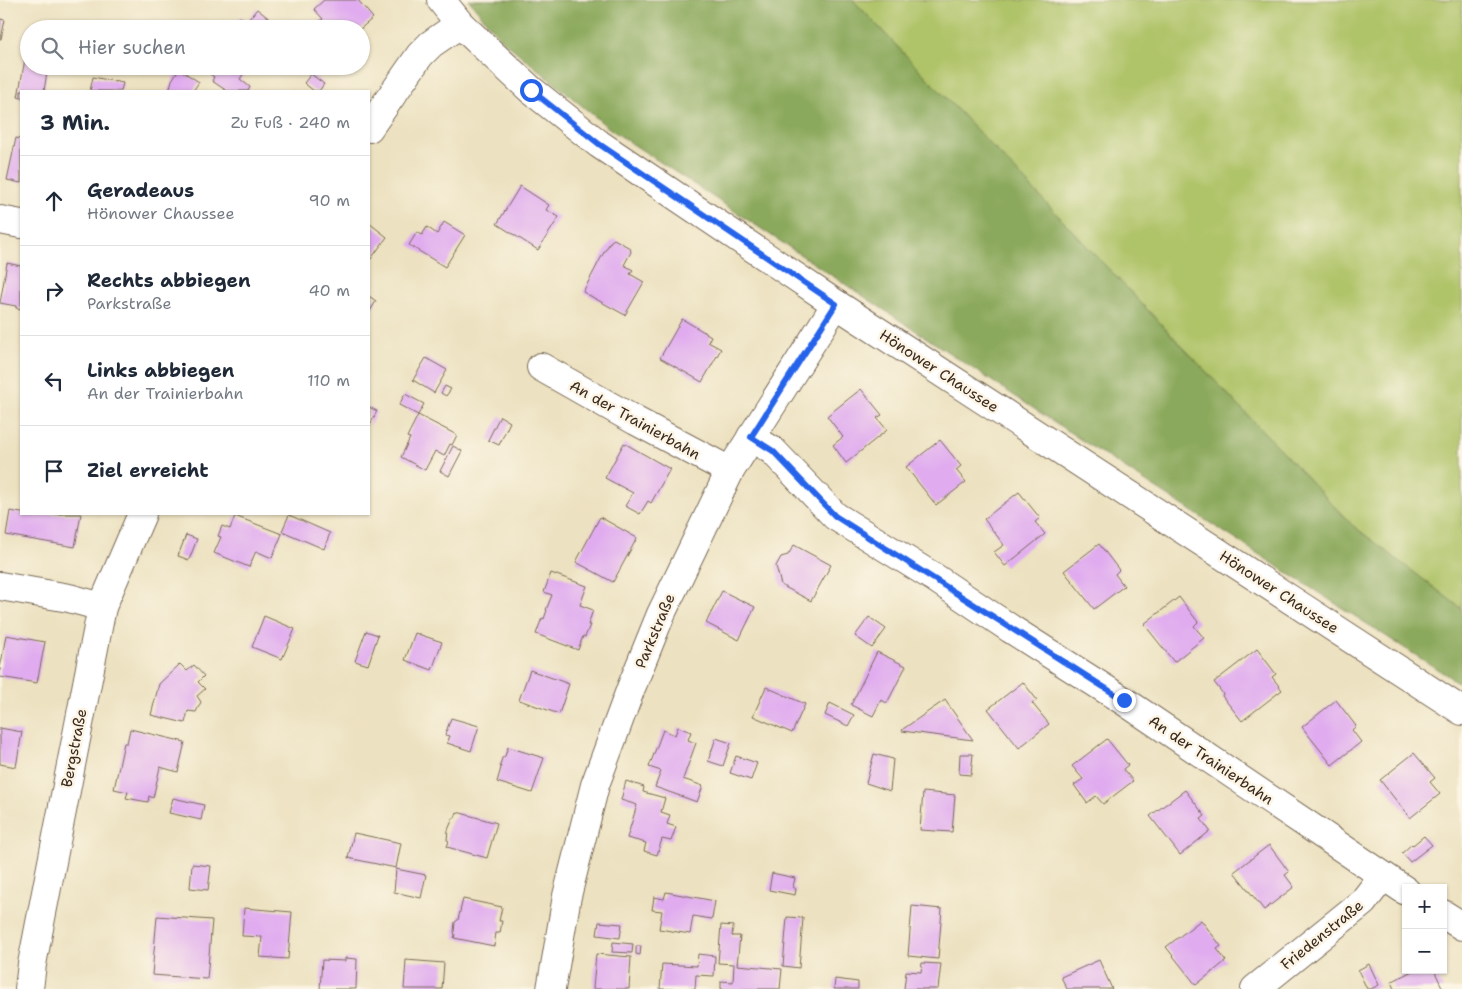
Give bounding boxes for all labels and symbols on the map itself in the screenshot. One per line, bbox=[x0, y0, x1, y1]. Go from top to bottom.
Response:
route start bbox=[520, 79, 543, 102]
street label: Hönower Chaussee bbox=[876, 325, 1002, 417]
street label: An der Trainierbahn bbox=[566, 376, 704, 464]
street label: Hönower Chaussee bbox=[1216, 546, 1342, 638]
street label: Parkstraße bbox=[630, 591, 680, 671]
route end bbox=[1113, 689, 1136, 712]
street label: Bergstraße bbox=[57, 707, 91, 789]
street label: An der Trainierbahn bbox=[1145, 711, 1277, 809]
street label: Friedenstraße bbox=[1277, 896, 1367, 974]

